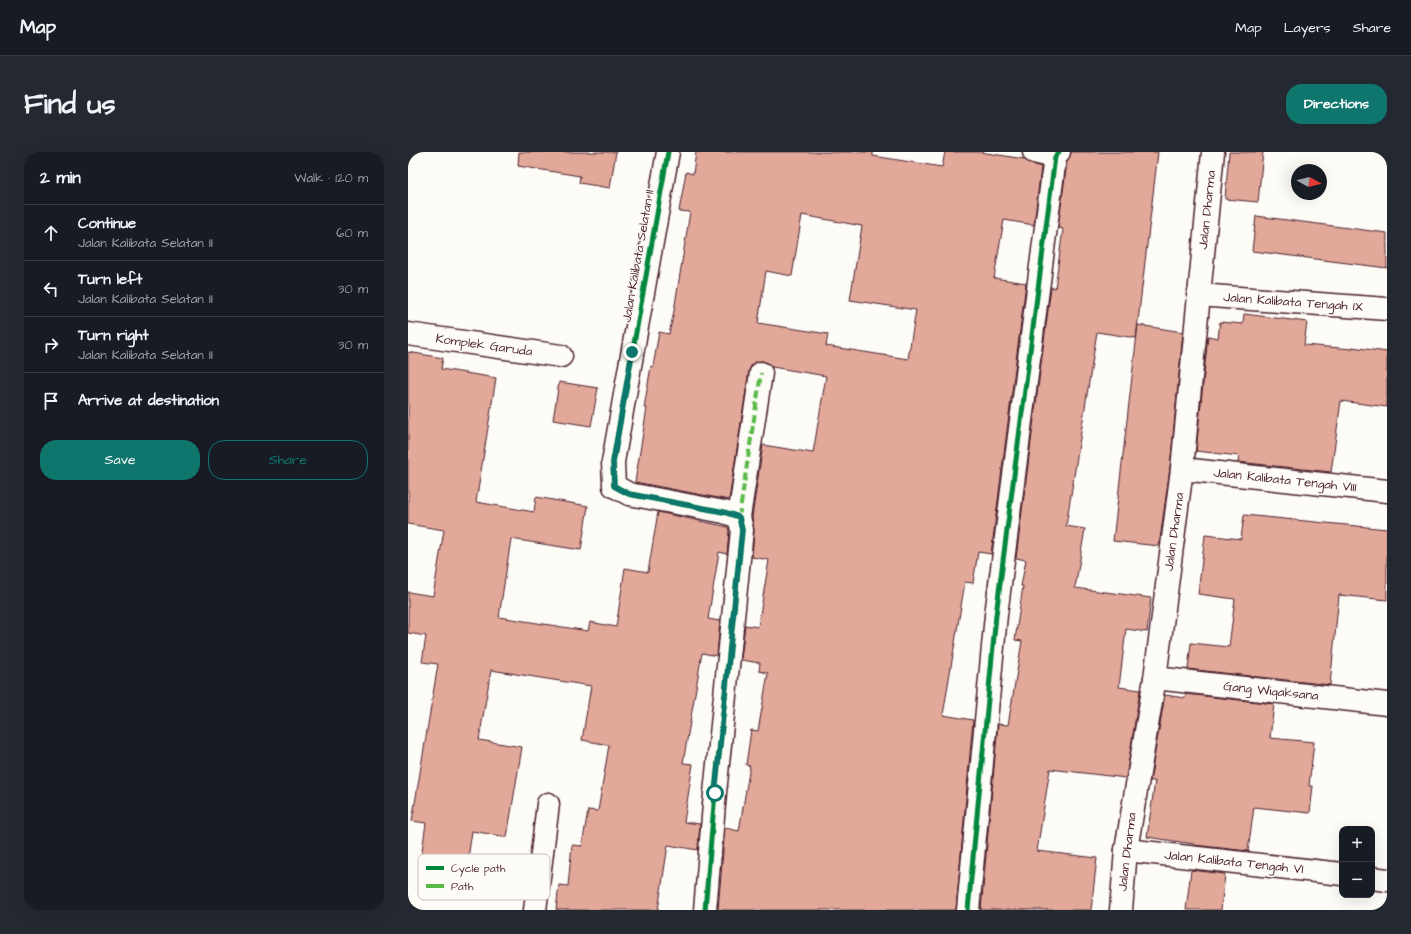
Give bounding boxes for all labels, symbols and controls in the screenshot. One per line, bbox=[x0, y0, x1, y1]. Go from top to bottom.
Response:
text: Map bbox=[20, 14, 56, 41]
text: Map bbox=[1235, 18, 1262, 38]
text: Layers bbox=[1284, 18, 1331, 38]
text: Share bbox=[1353, 18, 1391, 38]
button: Directions bbox=[1286, 84, 1387, 124]
text: Find us bbox=[24, 85, 115, 124]
north arrow bbox=[1291, 164, 1327, 200]
text: 2 min bbox=[40, 166, 81, 190]
text: Walk · 120 m bbox=[294, 169, 368, 187]
street label: Jalan Dharma bbox=[1194, 169, 1220, 250]
street label: Jalan Kalibata Selatan II bbox=[617, 188, 659, 324]
text: Continue bbox=[78, 213, 136, 234]
icon: ahead bbox=[40, 222, 62, 244]
text: 60 m bbox=[336, 224, 368, 242]
text: Jalan Kalibata Selatan II bbox=[78, 234, 213, 252]
text: Turn left bbox=[78, 269, 142, 290]
icon: left bbox=[40, 278, 62, 300]
text: 30 m bbox=[338, 280, 368, 298]
street label: Jalan Kalibata Tengah IX bbox=[1223, 288, 1364, 317]
text: Jalan Kalibata Selatan II bbox=[78, 290, 213, 308]
text: Turn right bbox=[78, 325, 149, 346]
street label: Komplek Garuda bbox=[434, 329, 534, 361]
icon: right bbox=[40, 334, 62, 356]
text: 30 m bbox=[338, 336, 368, 354]
route end bbox=[623, 343, 641, 361]
text: Jalan Kalibata Selatan II bbox=[78, 346, 213, 364]
icon: arrive bbox=[40, 390, 62, 412]
text: Arrive at destination bbox=[78, 390, 219, 411]
button: Save bbox=[40, 440, 200, 480]
button: Share bbox=[208, 440, 368, 480]
street label: Jalan Kalibata Tengah VIII bbox=[1212, 464, 1358, 497]
street label: Jalan Dharma bbox=[1160, 491, 1188, 572]
street label: Gang Wiqaksana bbox=[1222, 677, 1320, 706]
route start bbox=[706, 784, 724, 802]
street label: Jalan Dharma bbox=[1113, 811, 1141, 892]
map controls bbox=[1339, 826, 1375, 898]
button: + bbox=[1339, 826, 1375, 862]
street label: Jalan Kalibata Tengah VI bbox=[1163, 846, 1305, 879]
legend bbox=[418, 854, 550, 900]
text: Cycle path bbox=[451, 861, 506, 877]
button: − bbox=[1339, 862, 1375, 898]
text: Path bbox=[451, 879, 474, 894]

